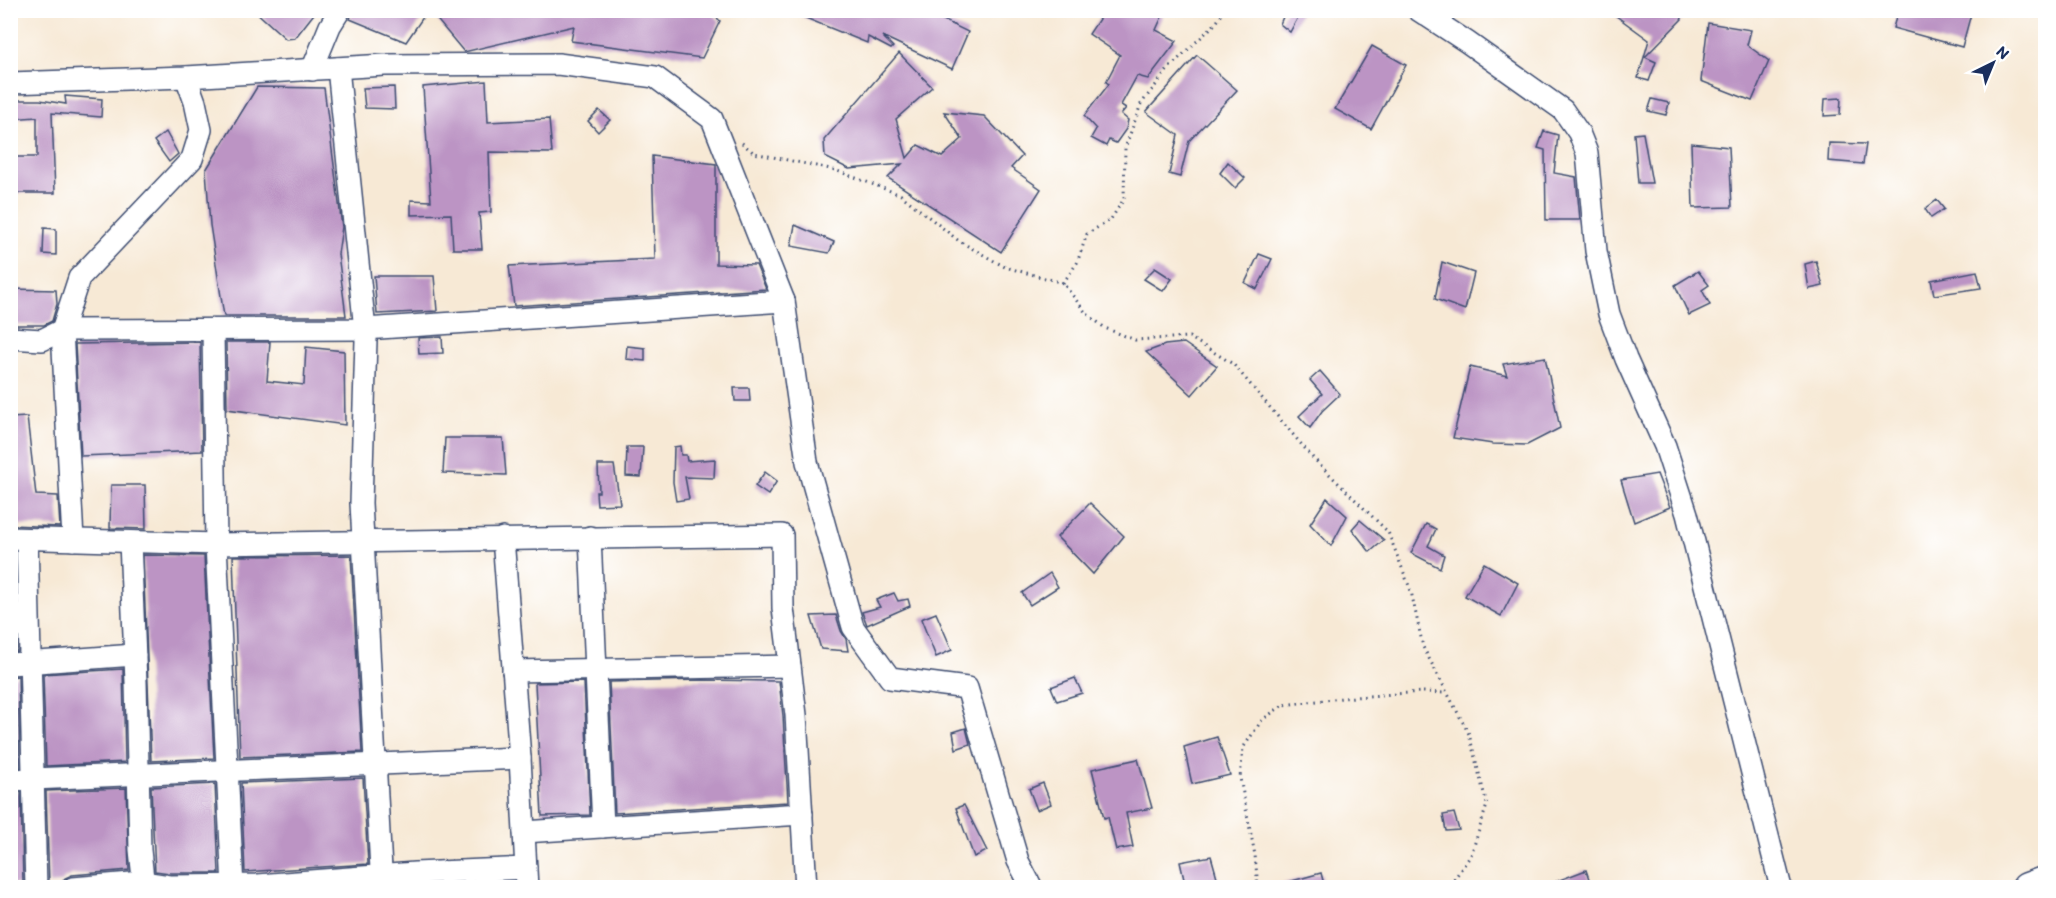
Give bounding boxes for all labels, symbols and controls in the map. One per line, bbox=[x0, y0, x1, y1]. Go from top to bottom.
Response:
north arrow bbox=[1963, 33, 2023, 93]
text: N bbox=[1992, 42, 2013, 63]

